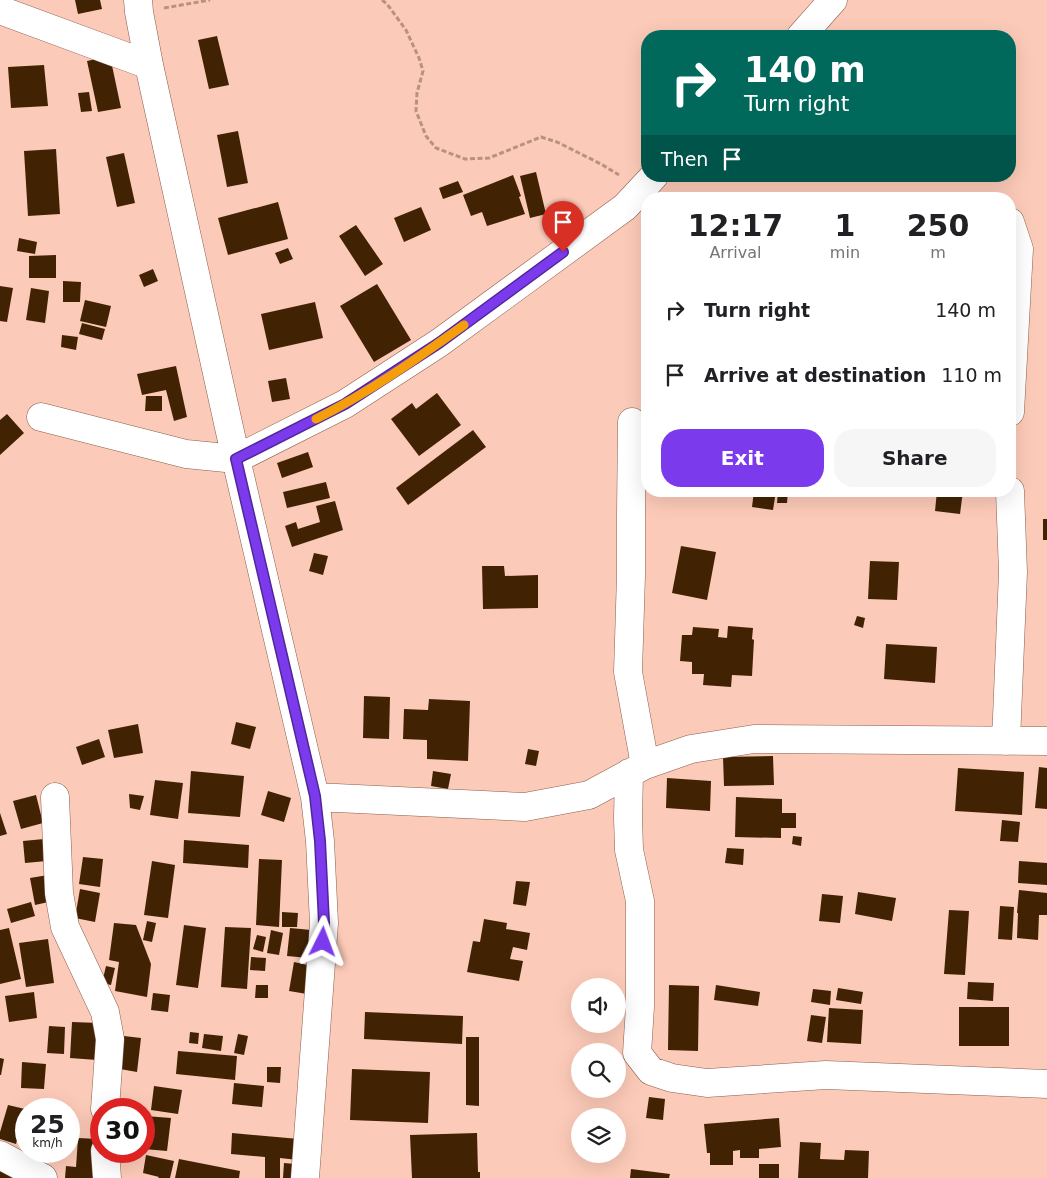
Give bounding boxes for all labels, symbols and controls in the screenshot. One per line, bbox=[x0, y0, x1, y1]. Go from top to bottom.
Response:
icon: right bbox=[661, 50, 726, 115]
text: 140 m bbox=[744, 50, 866, 90]
text: Turn right bbox=[744, 91, 849, 116]
icon: arrive bbox=[718, 145, 746, 173]
text: Then bbox=[661, 148, 708, 170]
pin bbox=[542, 201, 584, 252]
icon: arrive bbox=[549, 208, 577, 236]
text: 12:17 bbox=[688, 208, 783, 243]
text: 1 bbox=[834, 208, 855, 243]
text: 250 bbox=[907, 208, 969, 243]
text: Arrival bbox=[709, 243, 761, 262]
text: min bbox=[830, 243, 860, 262]
text: m bbox=[930, 243, 946, 262]
icon: right bbox=[661, 296, 689, 324]
text: Turn right bbox=[704, 299, 810, 321]
text: 140 m bbox=[935, 299, 996, 321]
icon: arrive bbox=[661, 361, 689, 389]
text: Arrive at destination bbox=[704, 364, 926, 386]
text: 110 m bbox=[941, 364, 1002, 386]
button: Exit bbox=[661, 429, 824, 487]
button: Share bbox=[834, 429, 996, 487]
position arrow bbox=[296, 915, 348, 967]
map controls bbox=[571, 978, 626, 1163]
button: sound bbox=[571, 978, 626, 1033]
button: search bbox=[571, 1043, 626, 1098]
speed limit sign: 30 bbox=[90, 1098, 155, 1163]
button: layers bbox=[571, 1108, 626, 1163]
text: 25 bbox=[30, 1110, 65, 1139]
text: km/h bbox=[32, 1136, 63, 1150]

